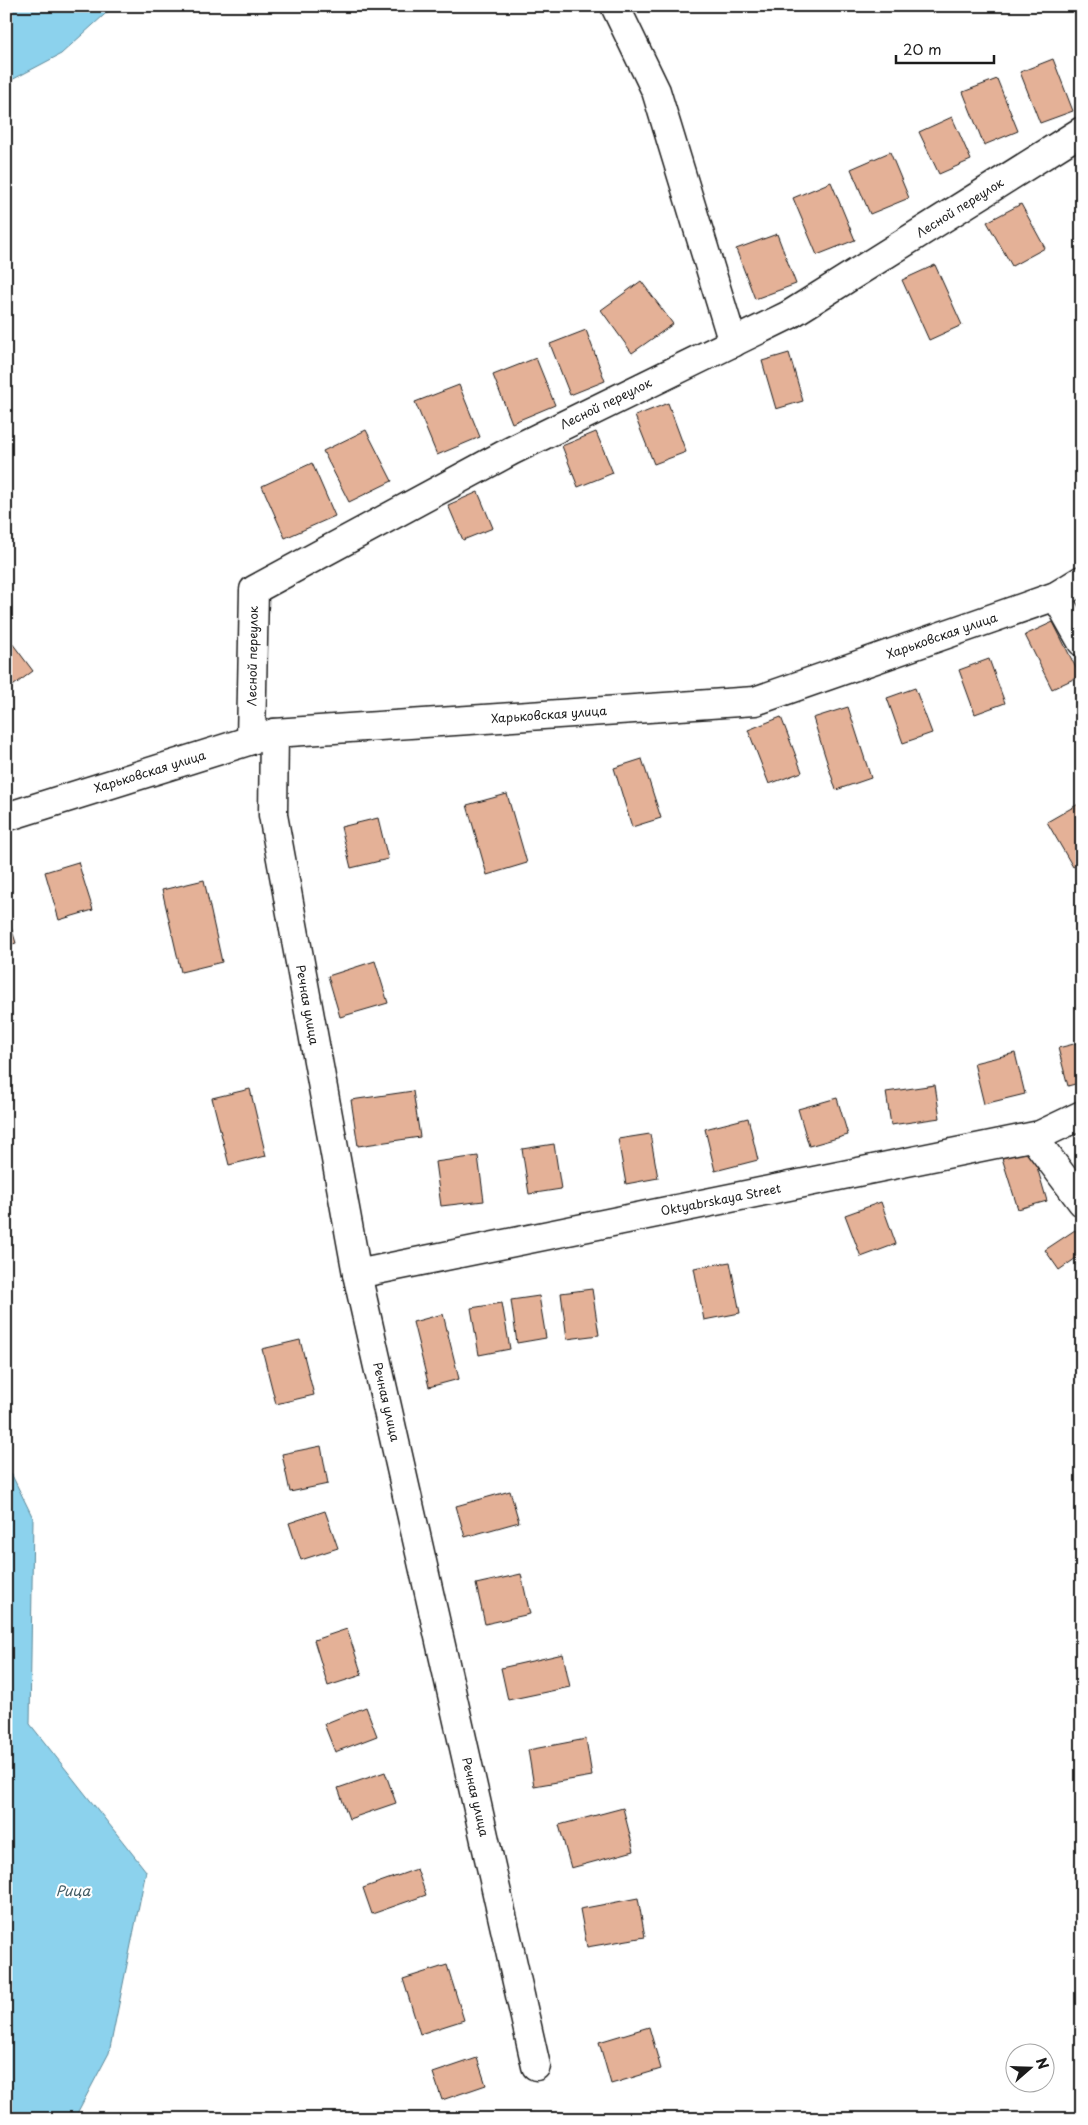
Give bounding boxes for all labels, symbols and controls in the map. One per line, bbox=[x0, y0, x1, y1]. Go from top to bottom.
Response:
scale bar bbox=[896, 32, 993, 64]
text: 20 m bbox=[903, 37, 942, 60]
street label: Лесной переулок bbox=[912, 173, 1007, 241]
street label: Лесной переулок bbox=[557, 373, 655, 433]
street label: Лесной переулок bbox=[242, 605, 262, 706]
street label: Харьковская улица bbox=[884, 608, 1000, 662]
street label: Харьковская улица bbox=[491, 701, 608, 727]
street label: Харьковская улица bbox=[92, 745, 208, 797]
street label: Речная улица bbox=[292, 963, 324, 1047]
street label: Oktyabrskaya Street bbox=[659, 1179, 783, 1219]
street label: Речная улица bbox=[369, 1360, 405, 1444]
street label: Речная улица bbox=[458, 1755, 494, 1839]
water label: Рица bbox=[56, 1880, 91, 1901]
north arrow bbox=[1006, 2042, 1056, 2092]
text: N bbox=[1031, 2055, 1054, 2072]

